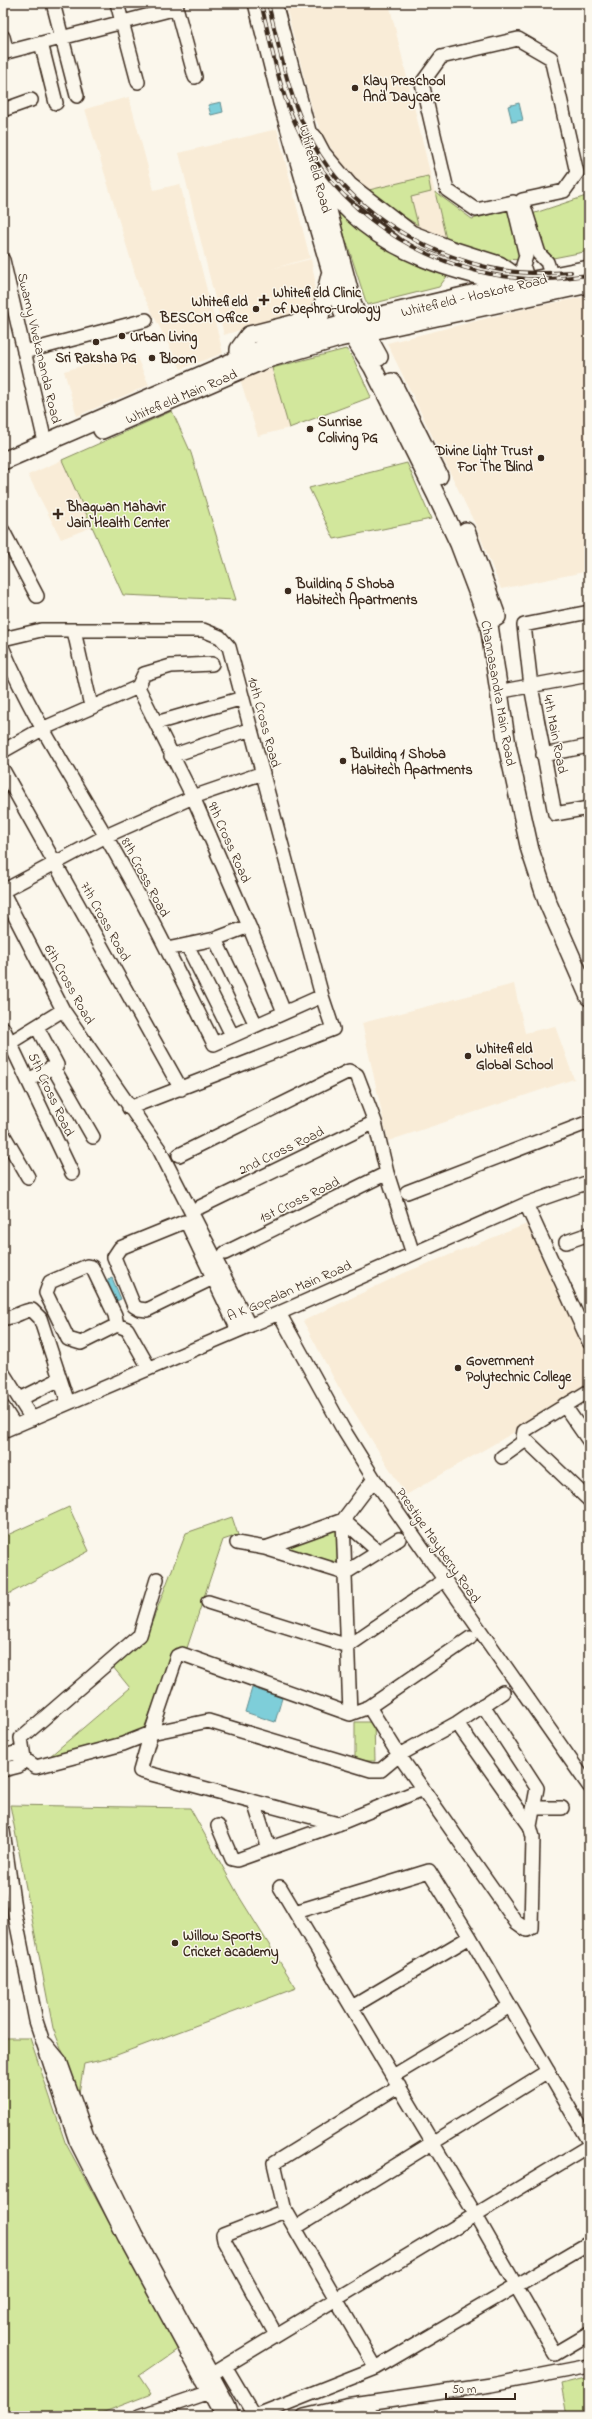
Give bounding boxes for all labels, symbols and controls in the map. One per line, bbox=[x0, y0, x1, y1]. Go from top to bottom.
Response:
place label: Klay Preschool And Daycare bbox=[363, 71, 446, 110]
marker: Klay Preschool And Daycare bbox=[350, 83, 360, 93]
street label: Whitefield Road bbox=[293, 123, 336, 216]
street label: Whitefield - Hoskote Road bbox=[399, 269, 550, 324]
street label: Swamy Vivekananda Road bbox=[10, 271, 66, 426]
place label: Whitefield Clinic of Nephro-Urology bbox=[273, 283, 381, 322]
place label: Whitefield BESCOM Office bbox=[159, 292, 249, 329]
marker: Whitefield Clinic of Nephro-Urology bbox=[258, 294, 270, 306]
marker: Whitefield BESCOM Office bbox=[251, 304, 261, 314]
place label: Urban Living bbox=[130, 327, 198, 350]
marker: Urban Living bbox=[117, 331, 127, 341]
marker: Sri Raksha PG bbox=[91, 337, 101, 347]
place label: Sri Raksha PG bbox=[55, 348, 137, 369]
place label: Bloom bbox=[159, 349, 196, 370]
marker: Bloom bbox=[147, 353, 157, 363]
street label: Whitefield Main Road bbox=[123, 364, 241, 430]
place label: Sunrise Coliving PG bbox=[318, 412, 378, 451]
marker: Sunrise Coliving PG bbox=[305, 424, 315, 434]
place label: Divine Light Trust For The Blind bbox=[434, 441, 533, 478]
marker: Divine Light Trust For The Blind bbox=[536, 453, 546, 463]
place label: Bhagwan Mahavir Jain Health Center bbox=[66, 497, 170, 534]
marker: Bhagwan Mahavir Jain Health Center bbox=[52, 508, 64, 520]
place label: Building 5 Shoba Habitech Apartments bbox=[295, 574, 418, 611]
marker: Building 5 Shoba Habitech Apartments bbox=[283, 586, 293, 596]
street label: Channasandra Main Road bbox=[474, 619, 521, 768]
street label: 10th Cross Road bbox=[241, 675, 286, 770]
street label: 4th Main Road bbox=[537, 693, 572, 776]
place label: Building 1 Shoba Habitech Apartments bbox=[350, 744, 473, 781]
marker: Building 1 Shoba Habitech Apartments bbox=[338, 756, 348, 766]
street label: 9th Cross Road bbox=[201, 799, 256, 887]
street label: 8th Cross Road bbox=[115, 834, 175, 921]
street label: 7th Cross Road bbox=[74, 878, 135, 965]
street label: 6th Cross Road bbox=[38, 941, 99, 1029]
place label: Whitefield Global School bbox=[476, 1039, 554, 1076]
street label: 5th Cross Road bbox=[22, 1049, 79, 1140]
marker: Whitefield Global School bbox=[463, 1051, 473, 1061]
street label: 2nd Cross Road bbox=[235, 1122, 328, 1181]
street label: 1st Cross Road bbox=[256, 1172, 344, 1229]
street label: A K Gopalan Main Road bbox=[224, 1256, 355, 1327]
place label: Government Polytechnic College bbox=[466, 1351, 572, 1390]
marker: Government Polytechnic College bbox=[453, 1363, 463, 1373]
street label: Prestige Mayberry Road bbox=[389, 1484, 486, 1608]
place label: Willow Sports Cricket academy bbox=[183, 1926, 279, 1965]
marker: Willow Sports Cricket academy bbox=[170, 1938, 180, 1948]
scale bar bbox=[446, 2375, 515, 2401]
text: 50 m bbox=[452, 2381, 476, 2399]

